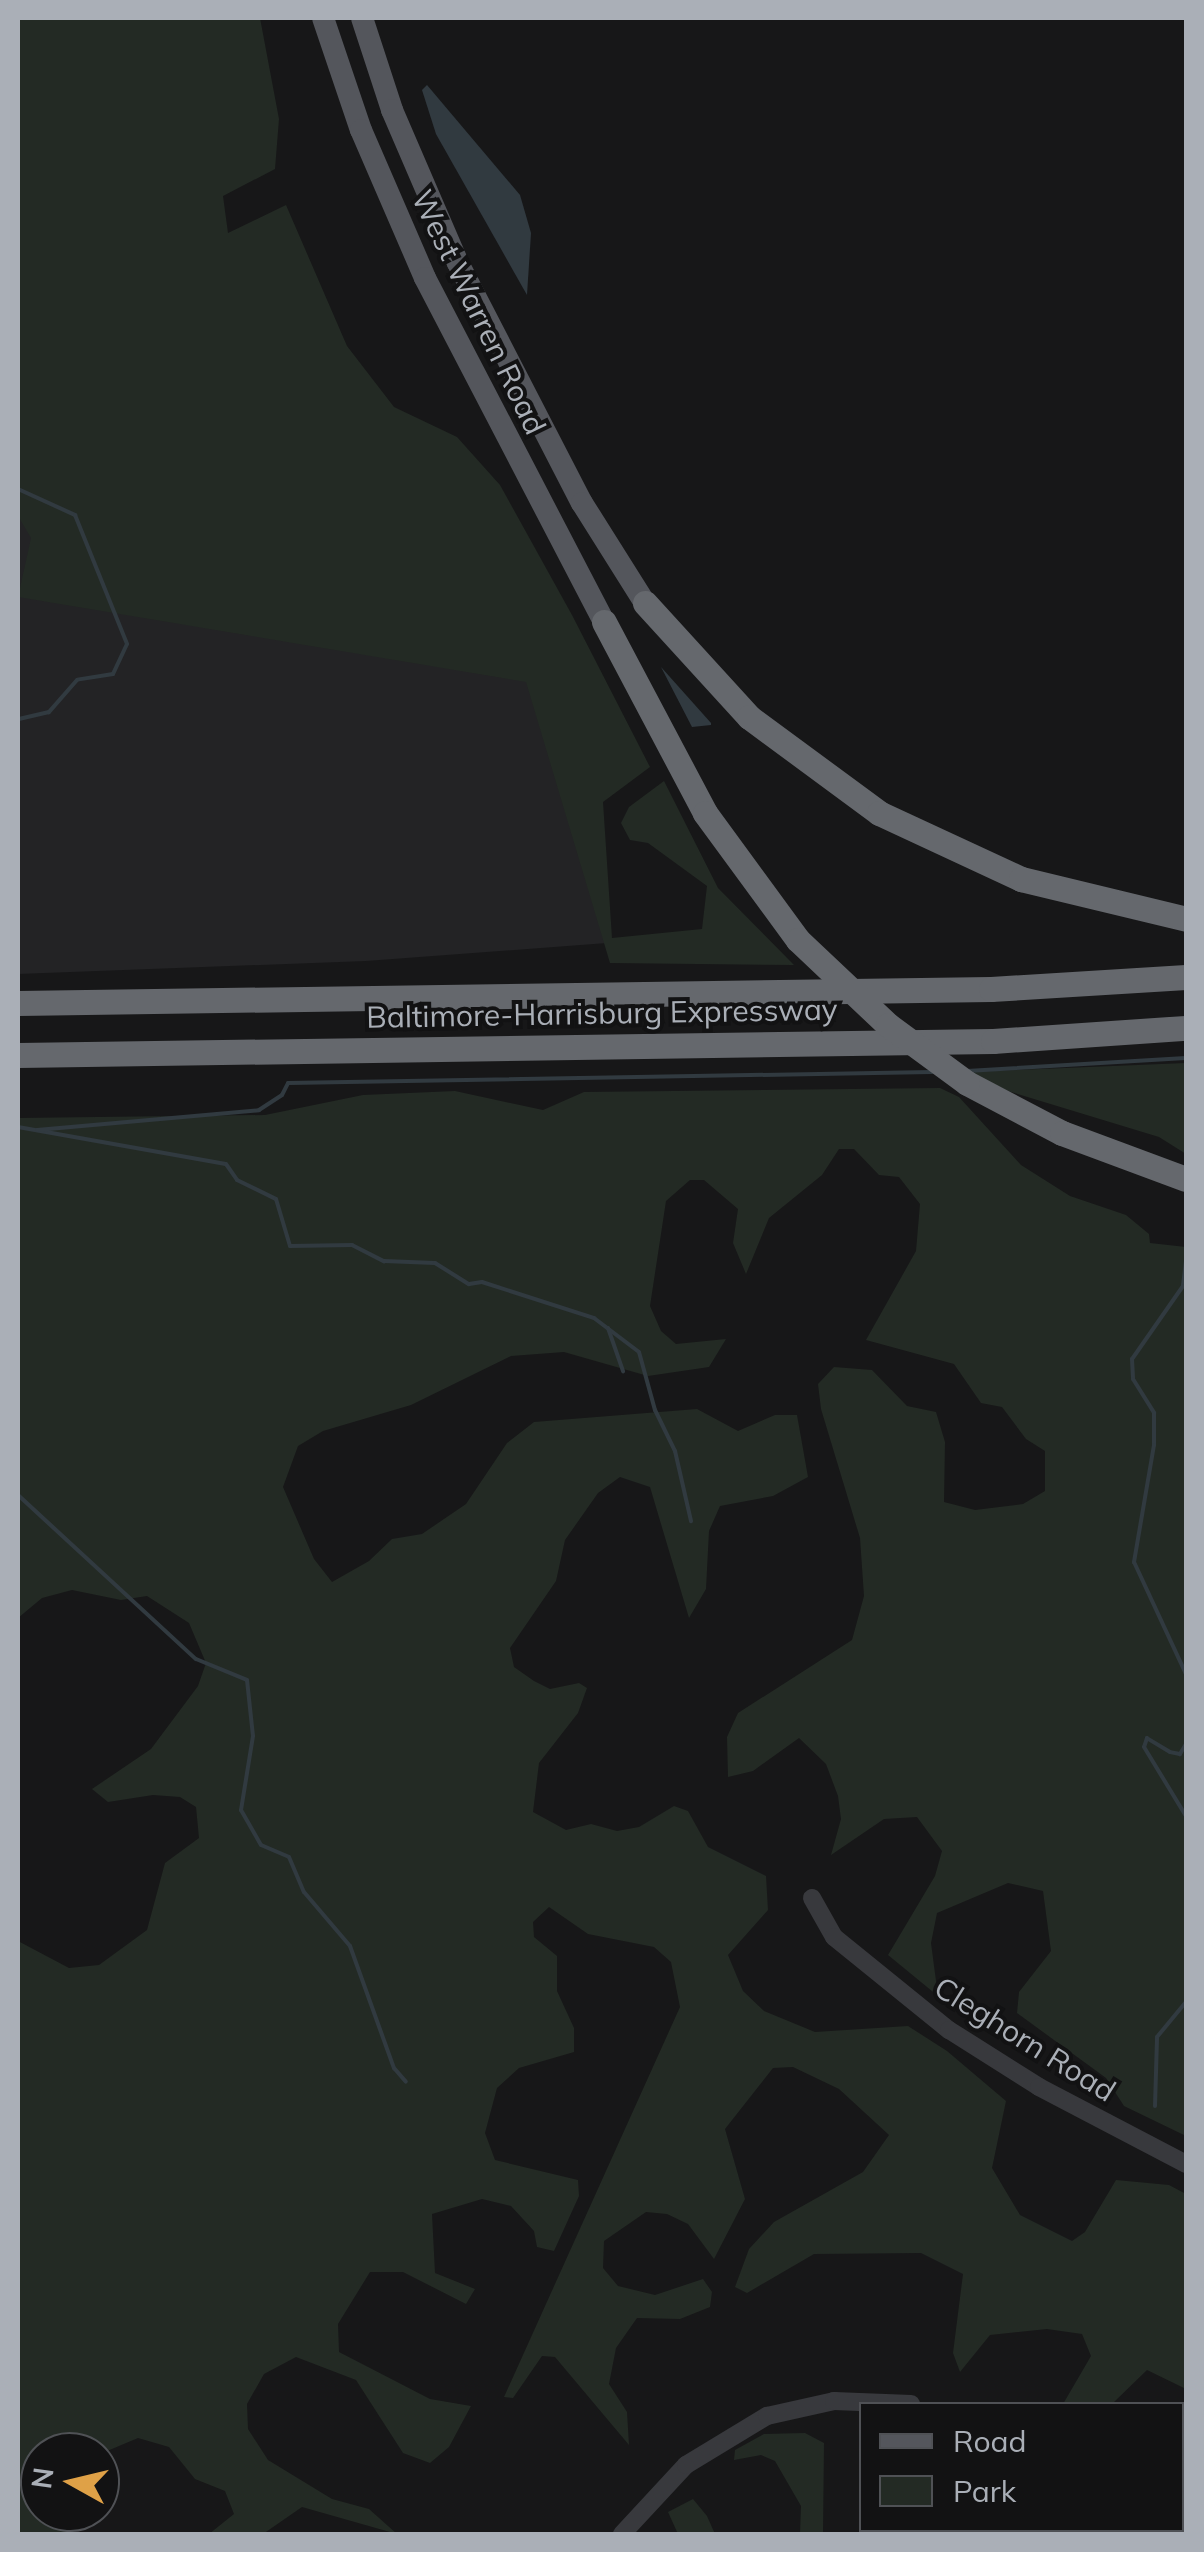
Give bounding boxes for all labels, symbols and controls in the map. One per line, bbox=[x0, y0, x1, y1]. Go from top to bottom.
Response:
street label: West Warren Road bbox=[404, 184, 554, 440]
street label: Baltimore-Harrisburg Expressway bbox=[366, 991, 838, 1035]
street label: Cleghorn Road bbox=[928, 1969, 1122, 2109]
legend bbox=[859, 2402, 1184, 2532]
text: Road bbox=[953, 2422, 1027, 2460]
north arrow bbox=[20, 2432, 120, 2532]
text: N bbox=[23, 2465, 61, 2491]
text: Park bbox=[953, 2472, 1016, 2510]

